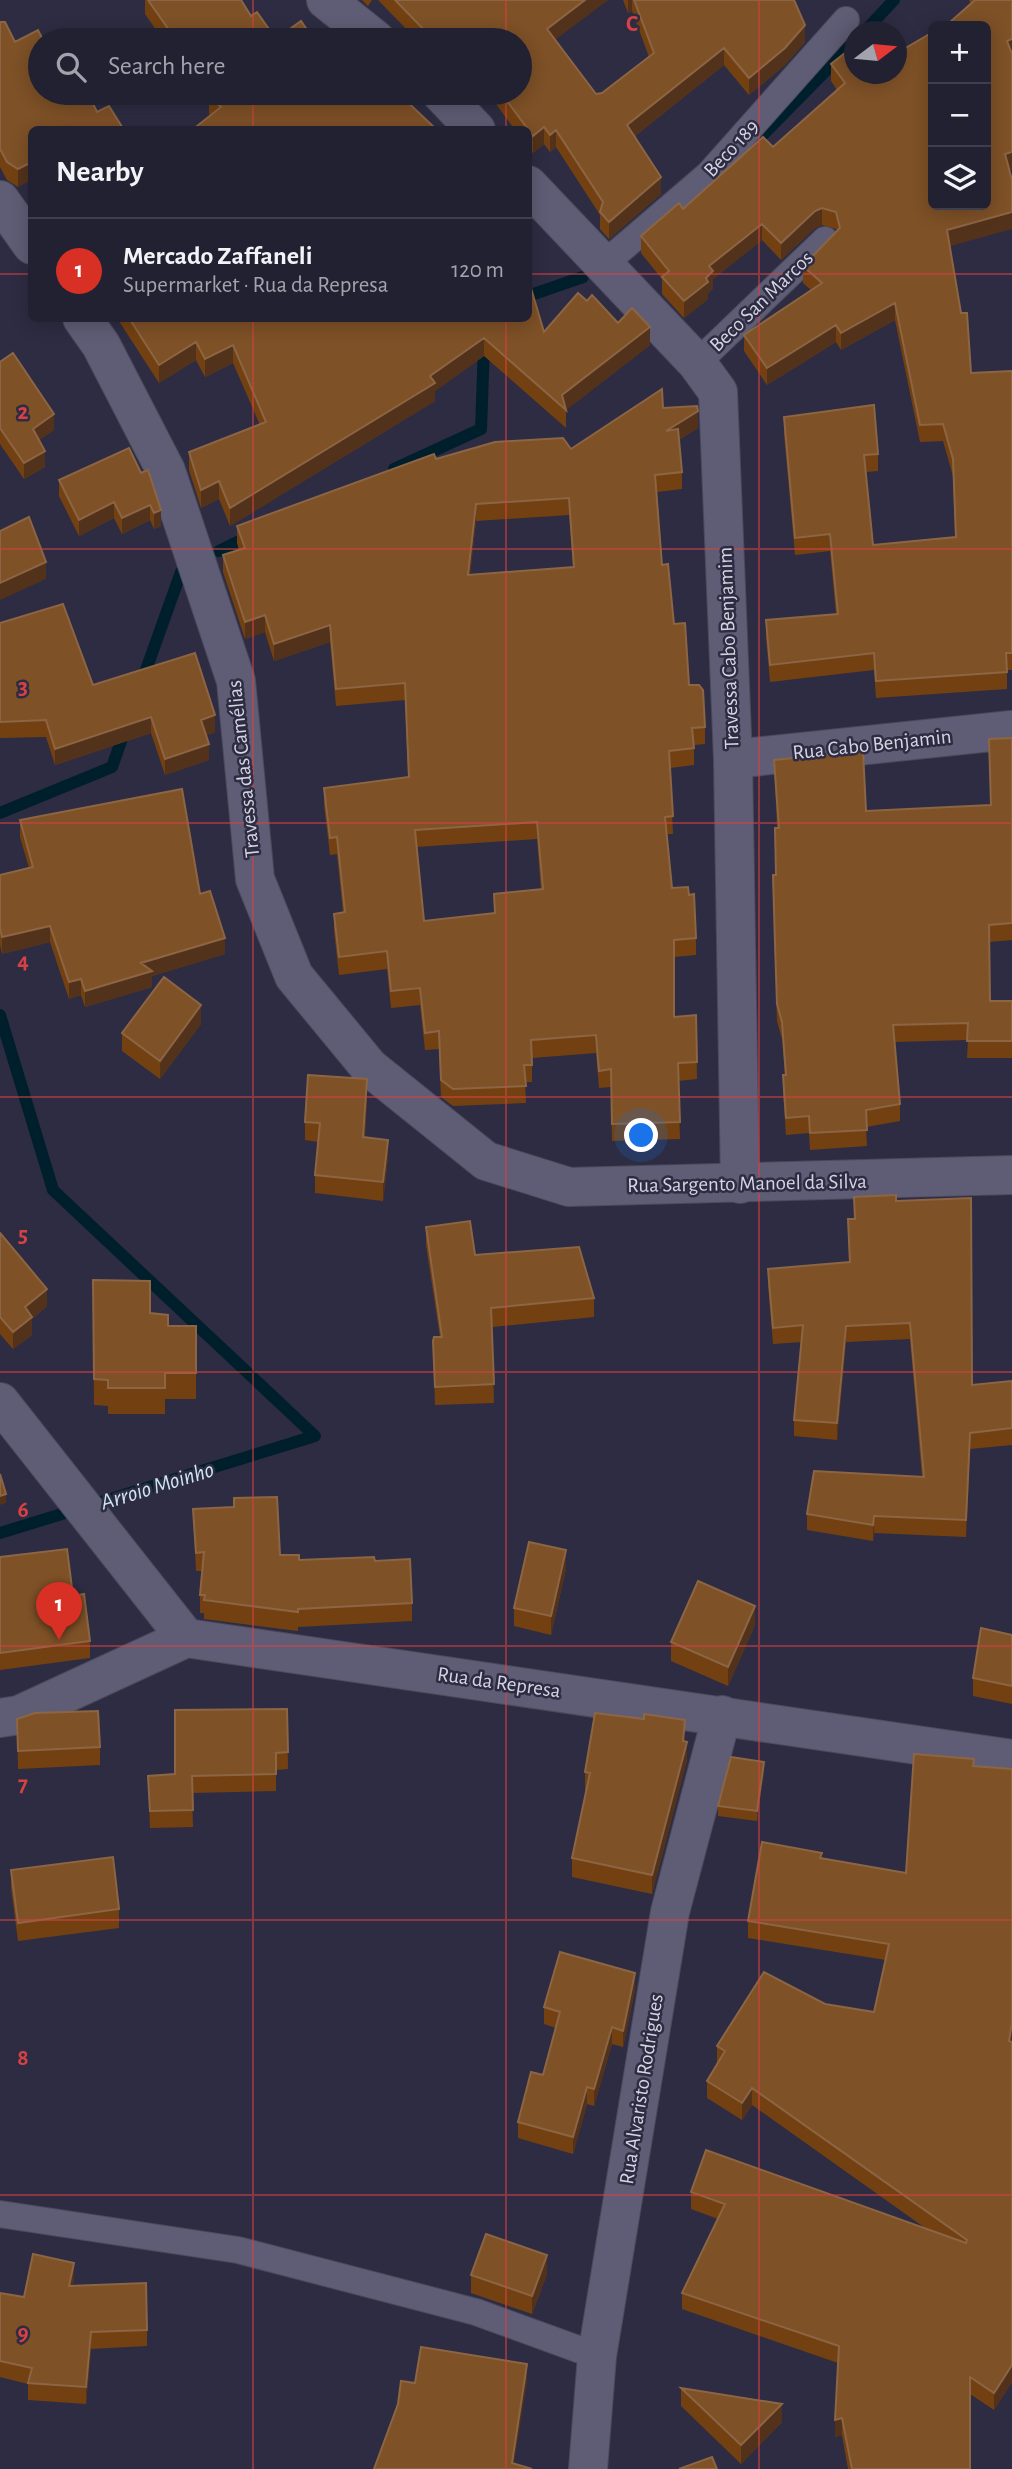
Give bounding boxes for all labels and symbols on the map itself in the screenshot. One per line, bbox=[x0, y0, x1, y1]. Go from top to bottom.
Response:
text: C bbox=[626, 13, 638, 36]
north arrow bbox=[844, 21, 907, 84]
street label: Beco 189 bbox=[700, 116, 763, 181]
street label: Beco San Marcos bbox=[706, 247, 817, 356]
text: 2 bbox=[18, 401, 29, 424]
street label: Travessa Cabo Benjamim bbox=[714, 546, 743, 750]
text: 3 bbox=[18, 676, 28, 699]
street label: Travessa das Camélias bbox=[224, 679, 263, 859]
street label: Rua Cabo Benjamin bbox=[792, 726, 953, 763]
text: 4 bbox=[17, 950, 29, 973]
your location bbox=[624, 1118, 658, 1152]
street label: Rua Sargento Manoel da Silva bbox=[627, 1171, 867, 1196]
text: 5 bbox=[18, 1224, 28, 1247]
water label: Arroio Moinho bbox=[97, 1458, 217, 1515]
text: 6 bbox=[17, 1499, 29, 1522]
pin: 1 bbox=[36, 1582, 82, 1640]
street label: Rua da Represa bbox=[436, 1663, 562, 1702]
text: 7 bbox=[18, 1773, 28, 1796]
street label: Rua Alvaristo Rodrigues bbox=[616, 1992, 667, 2186]
text: 8 bbox=[17, 2047, 29, 2070]
text: 9 bbox=[17, 2322, 29, 2345]

